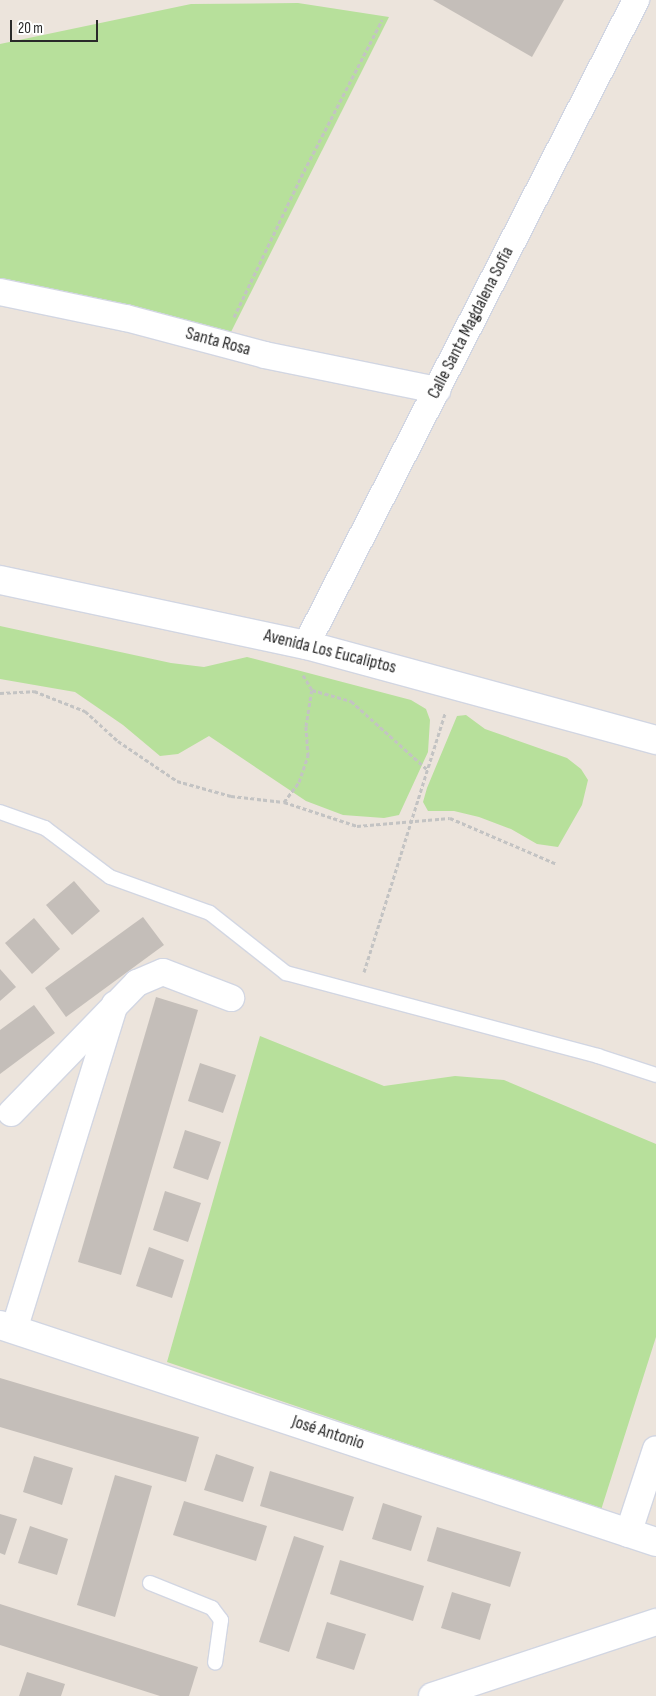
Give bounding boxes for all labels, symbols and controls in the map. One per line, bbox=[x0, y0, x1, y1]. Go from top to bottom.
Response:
scale bar bbox=[12, 10, 100, 42]
text: 20 m bbox=[18, 19, 43, 38]
street label: Calle Santa Magdalena Sofía bbox=[423, 243, 519, 403]
street label: Santa Rosa bbox=[183, 323, 253, 361]
street label: Avenida Los Eucaliptos bbox=[262, 625, 398, 679]
street label: José Antonio bbox=[289, 1411, 367, 1455]

